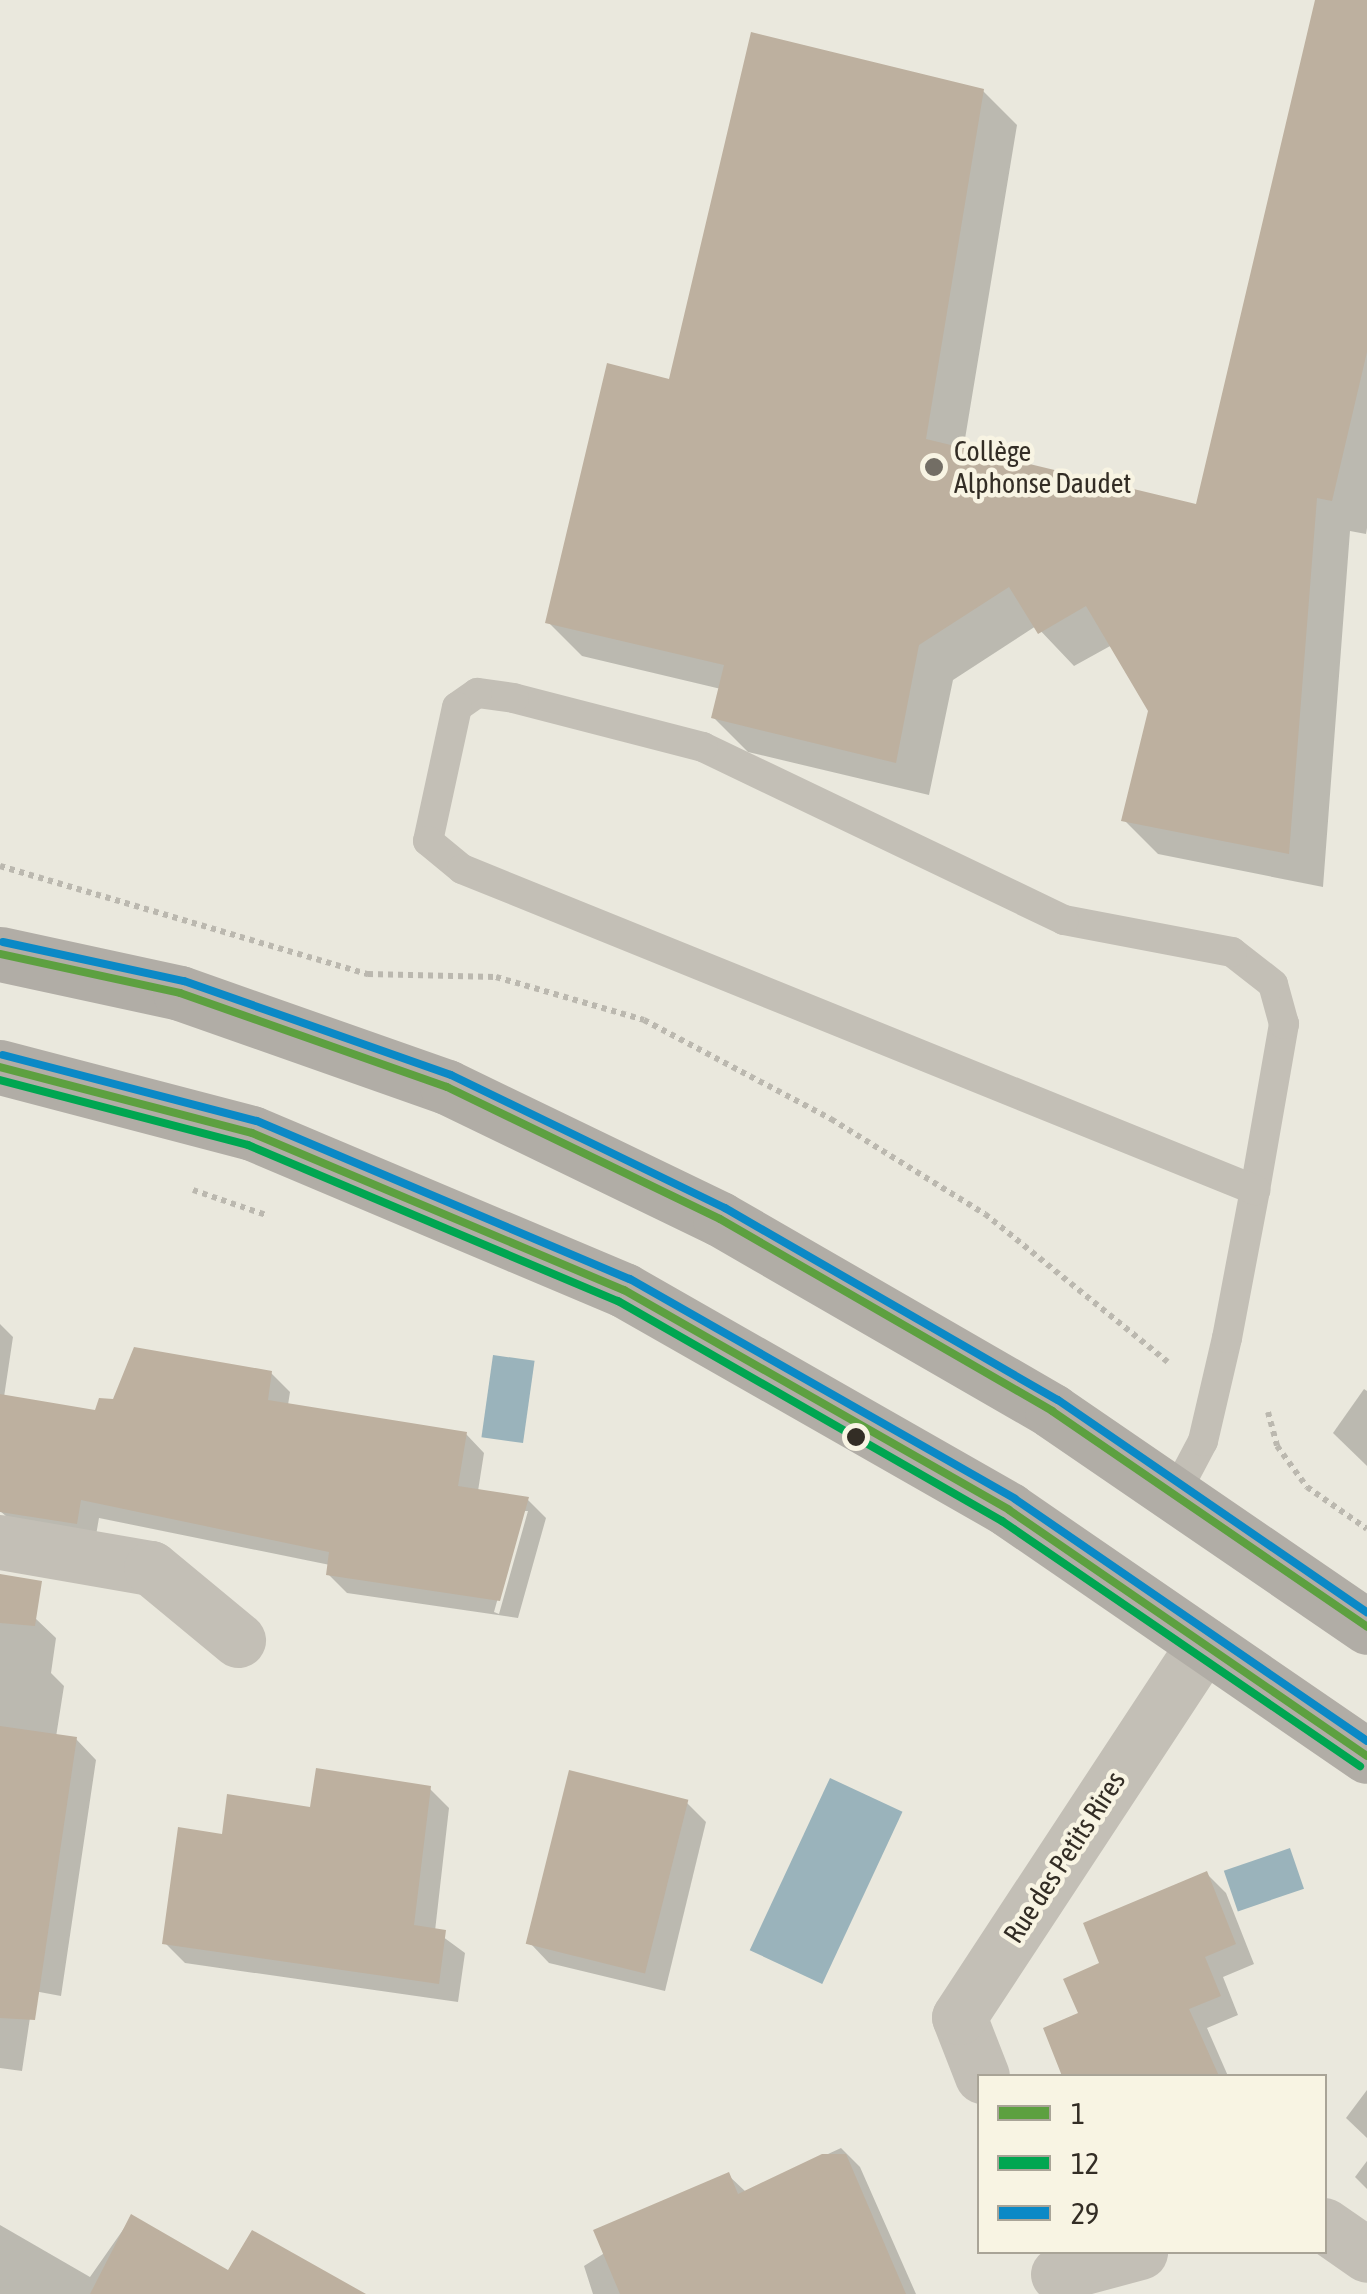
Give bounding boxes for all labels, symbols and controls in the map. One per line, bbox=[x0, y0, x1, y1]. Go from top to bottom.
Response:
place label: Collège Alphonse Daudet bbox=[954, 434, 1131, 500]
marker: Collège Alphonse Daudet bbox=[923, 456, 945, 478]
unlabelled marker bbox=[846, 1427, 866, 1447]
street label: Rue des Petits Rires bbox=[996, 1765, 1132, 1949]
legend bbox=[977, 2074, 1327, 2254]
text: 1 bbox=[1071, 2096, 1085, 2130]
text: 12 bbox=[1071, 2146, 1099, 2180]
text: 29 bbox=[1071, 2196, 1099, 2230]

